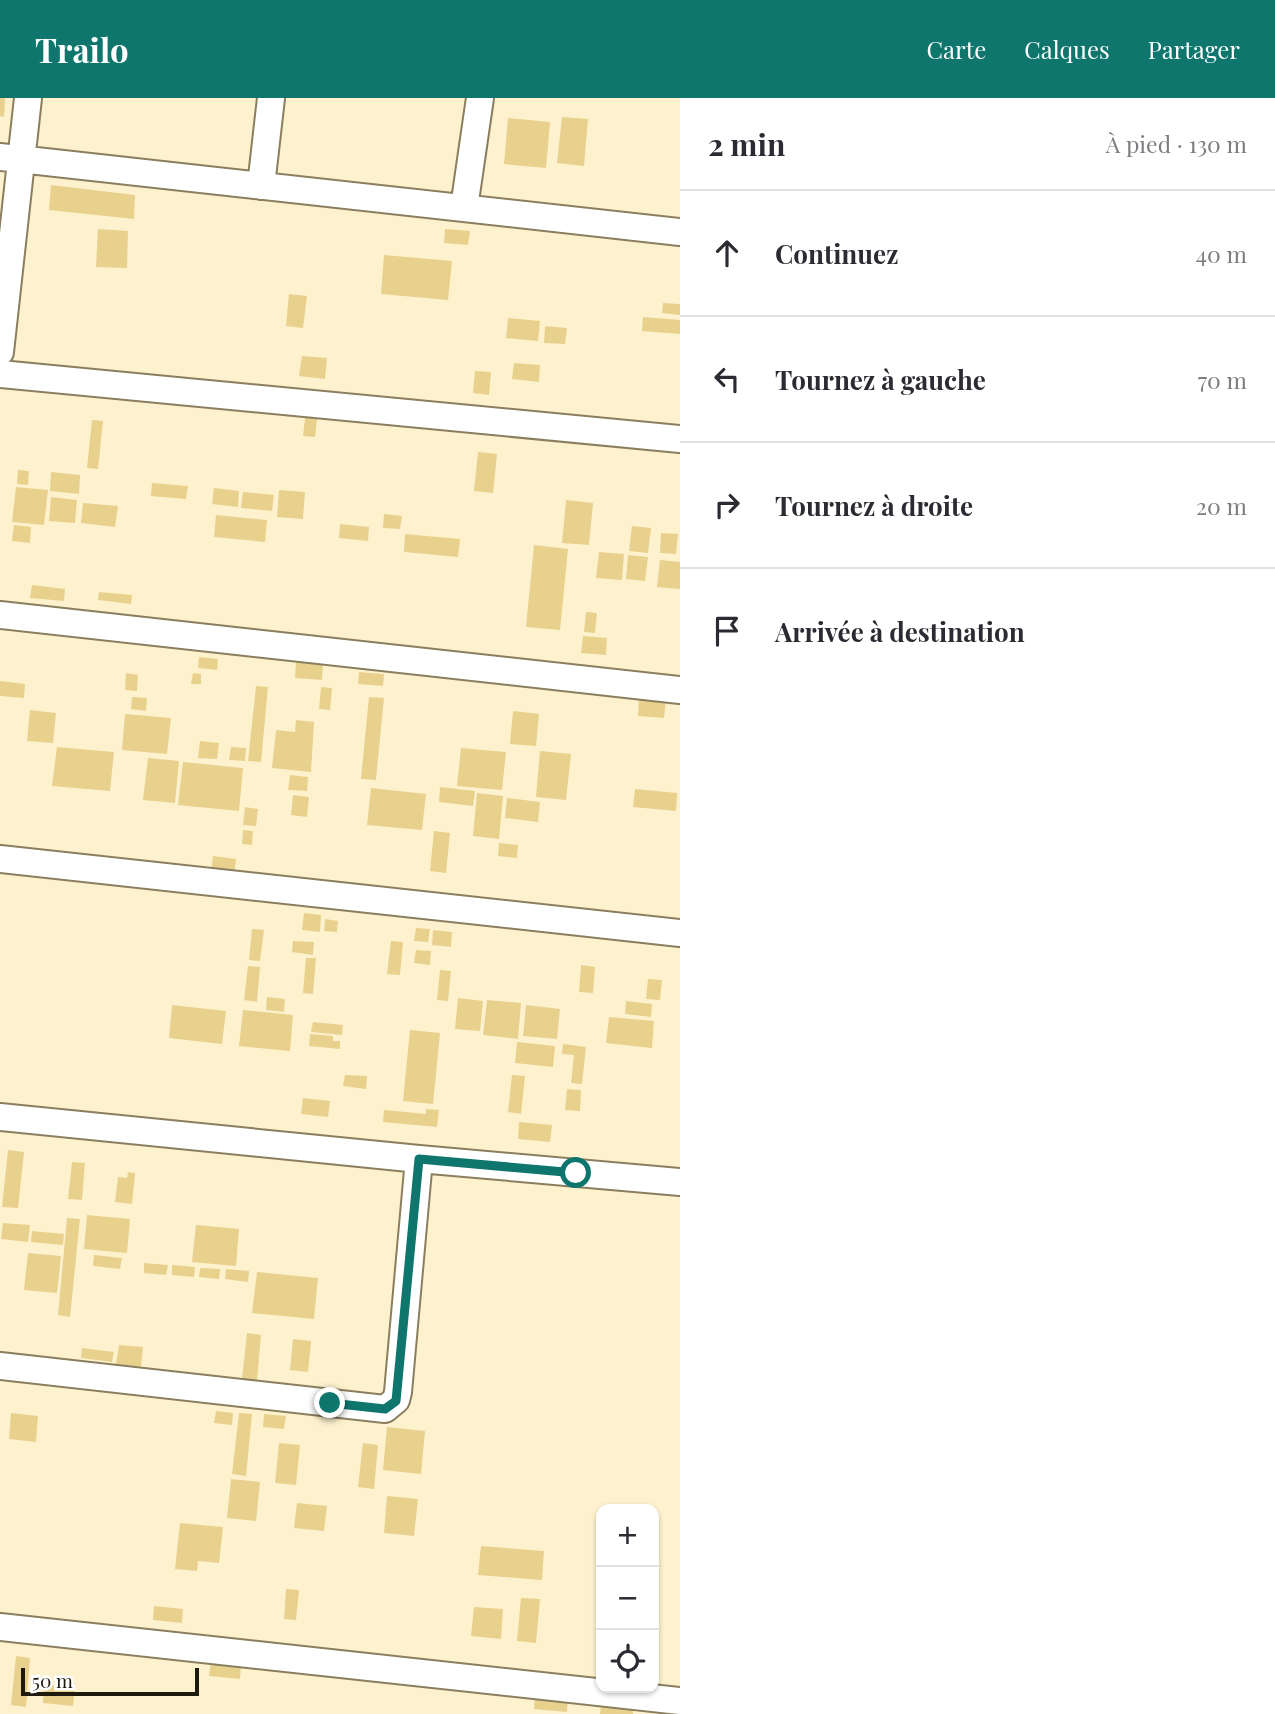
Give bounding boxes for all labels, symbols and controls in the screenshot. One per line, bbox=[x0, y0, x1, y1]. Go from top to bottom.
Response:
text: Trailo bbox=[35, 27, 129, 71]
text: Carte bbox=[927, 33, 986, 65]
text: Calques bbox=[1024, 33, 1110, 65]
text: Partager bbox=[1148, 33, 1240, 65]
text: 2 min bbox=[708, 124, 785, 164]
text: À pied · 130 m bbox=[1106, 128, 1247, 159]
icon: ahead bbox=[708, 234, 746, 272]
text: Continuez bbox=[775, 236, 898, 271]
text: 40 m bbox=[1196, 238, 1247, 269]
icon: left bbox=[708, 360, 746, 398]
text: Tournez à gauche bbox=[775, 362, 986, 397]
text: 70 m bbox=[1198, 364, 1247, 395]
icon: right bbox=[708, 486, 746, 524]
text: Tournez à droite bbox=[775, 488, 973, 523]
text: 20 m bbox=[1196, 490, 1247, 521]
icon: arrive bbox=[708, 612, 746, 650]
text: Arrivée à destination bbox=[775, 614, 1025, 649]
route start bbox=[560, 1157, 591, 1188]
route end bbox=[314, 1387, 345, 1418]
map controls bbox=[596, 1504, 659, 1693]
button: + bbox=[596, 1504, 659, 1567]
button: − bbox=[596, 1567, 659, 1630]
button: locate bbox=[596, 1630, 659, 1693]
scale bar bbox=[21, 1665, 200, 1697]
text: 50 m bbox=[32, 1667, 73, 1693]

